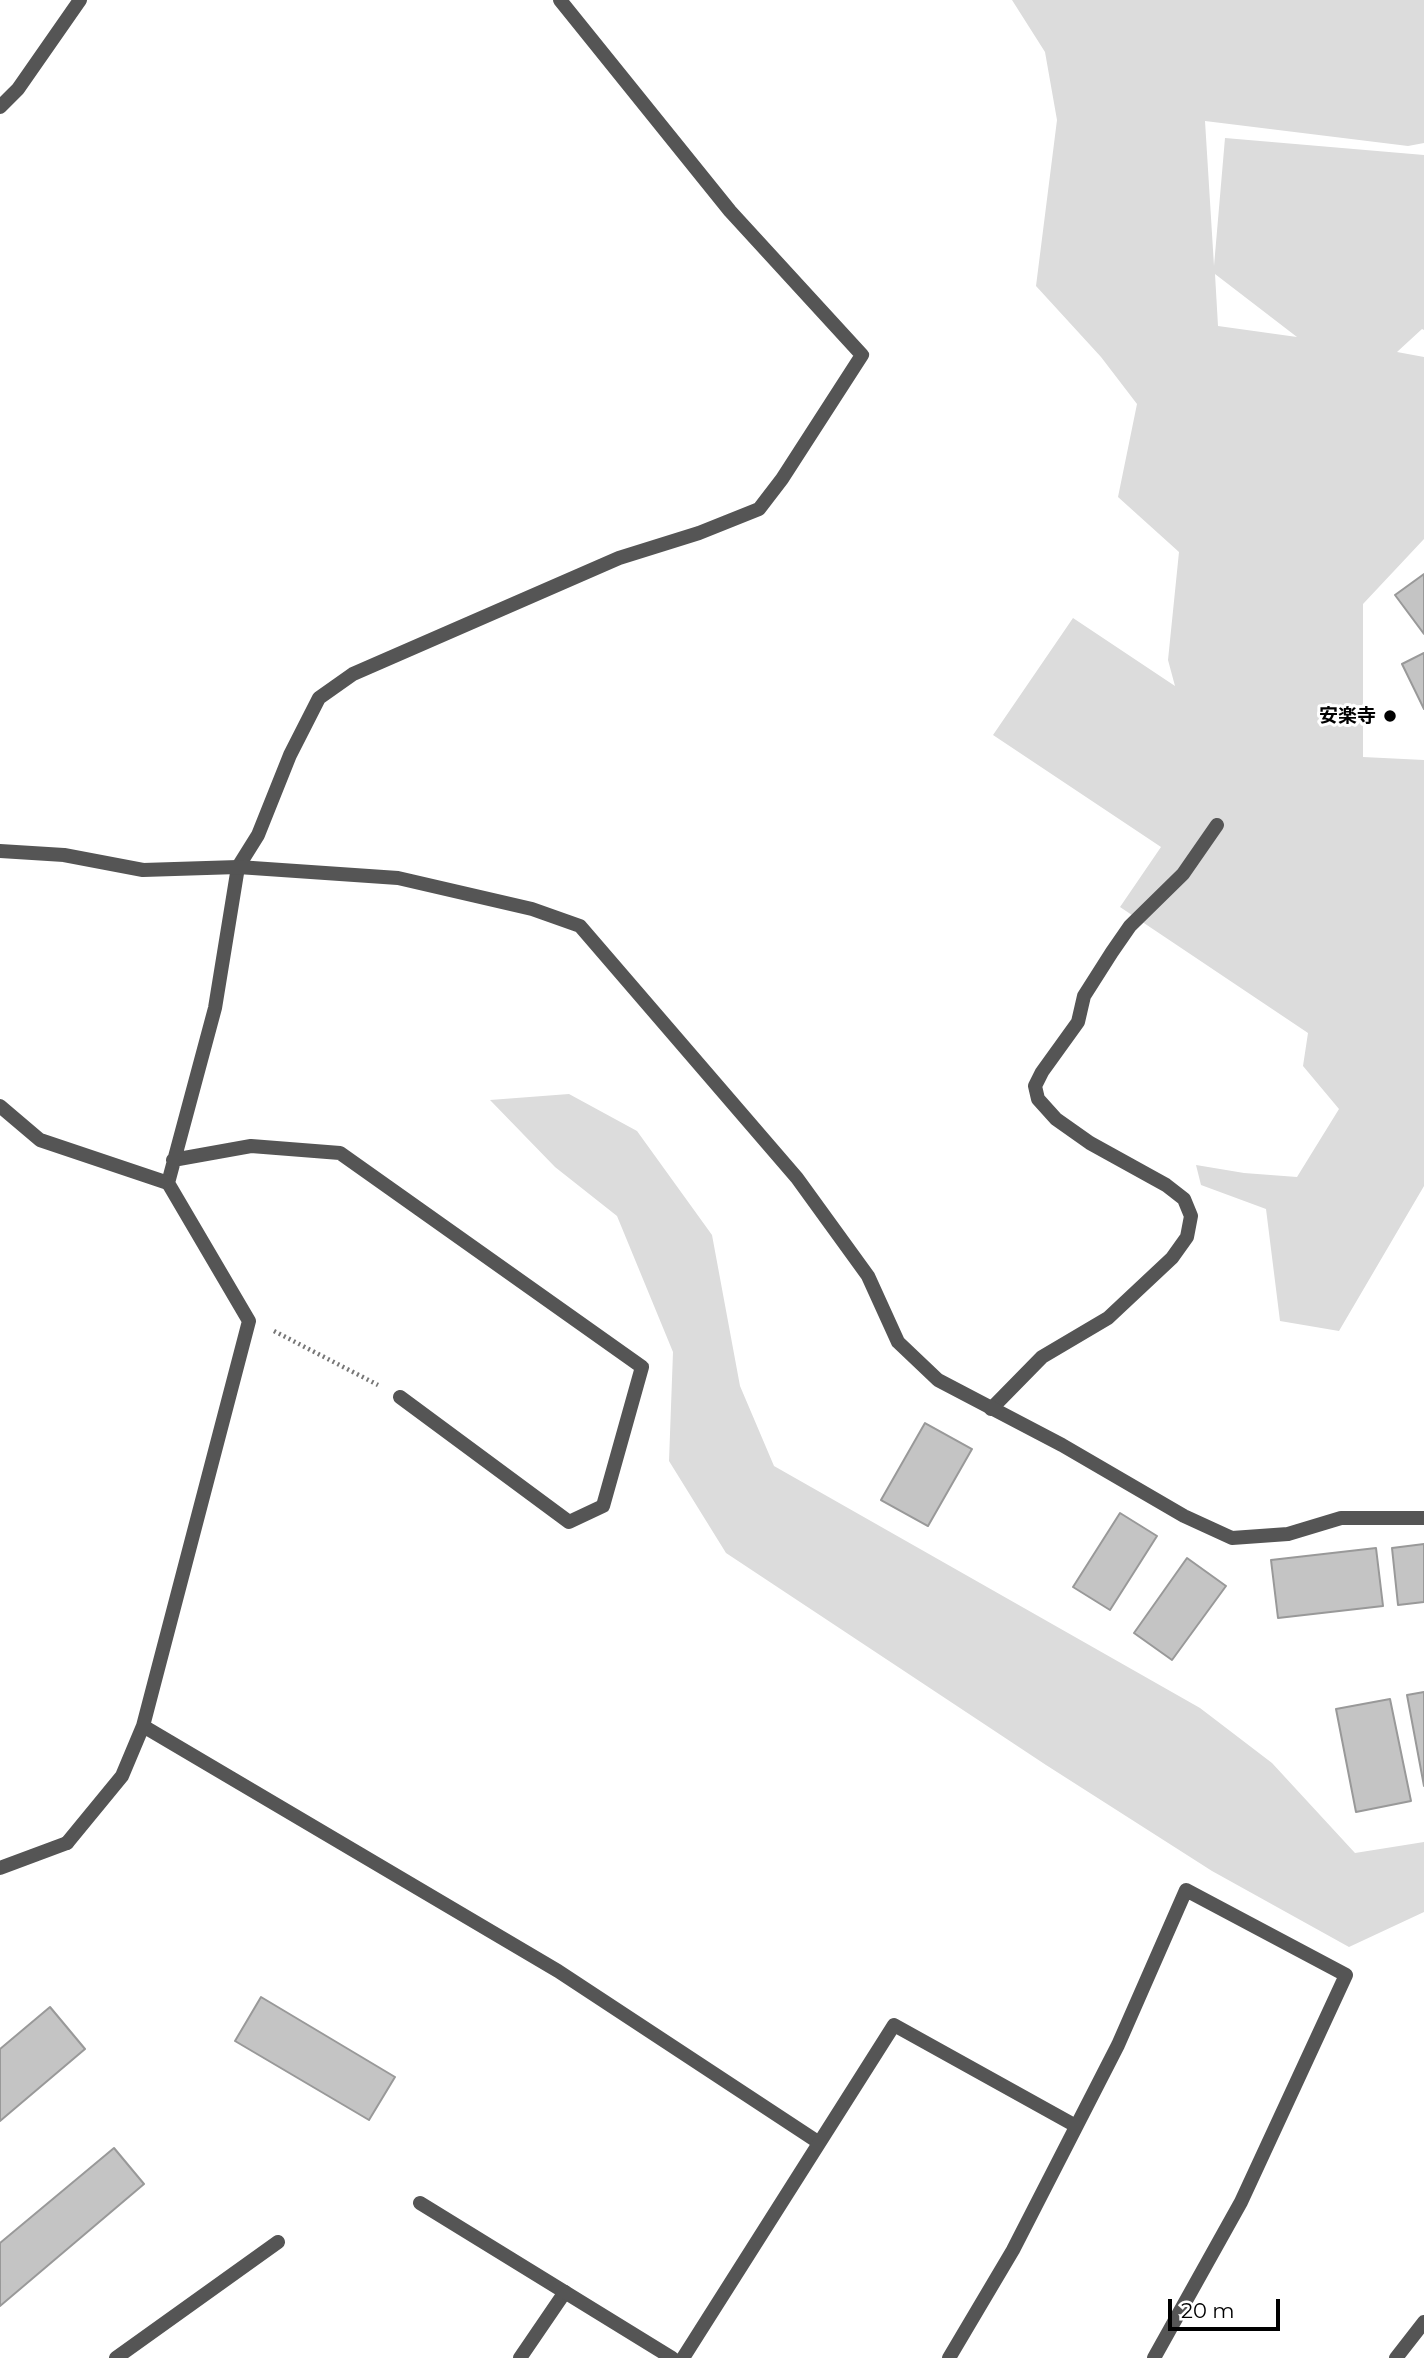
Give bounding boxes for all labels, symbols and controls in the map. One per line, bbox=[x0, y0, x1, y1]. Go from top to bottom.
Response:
place label: 安楽寺 bbox=[1319, 705, 1376, 727]
marker: 安楽寺 bbox=[1382, 708, 1398, 724]
scale bar bbox=[1172, 2284, 1284, 2328]
text: 20 m bbox=[1181, 2298, 1235, 2323]

